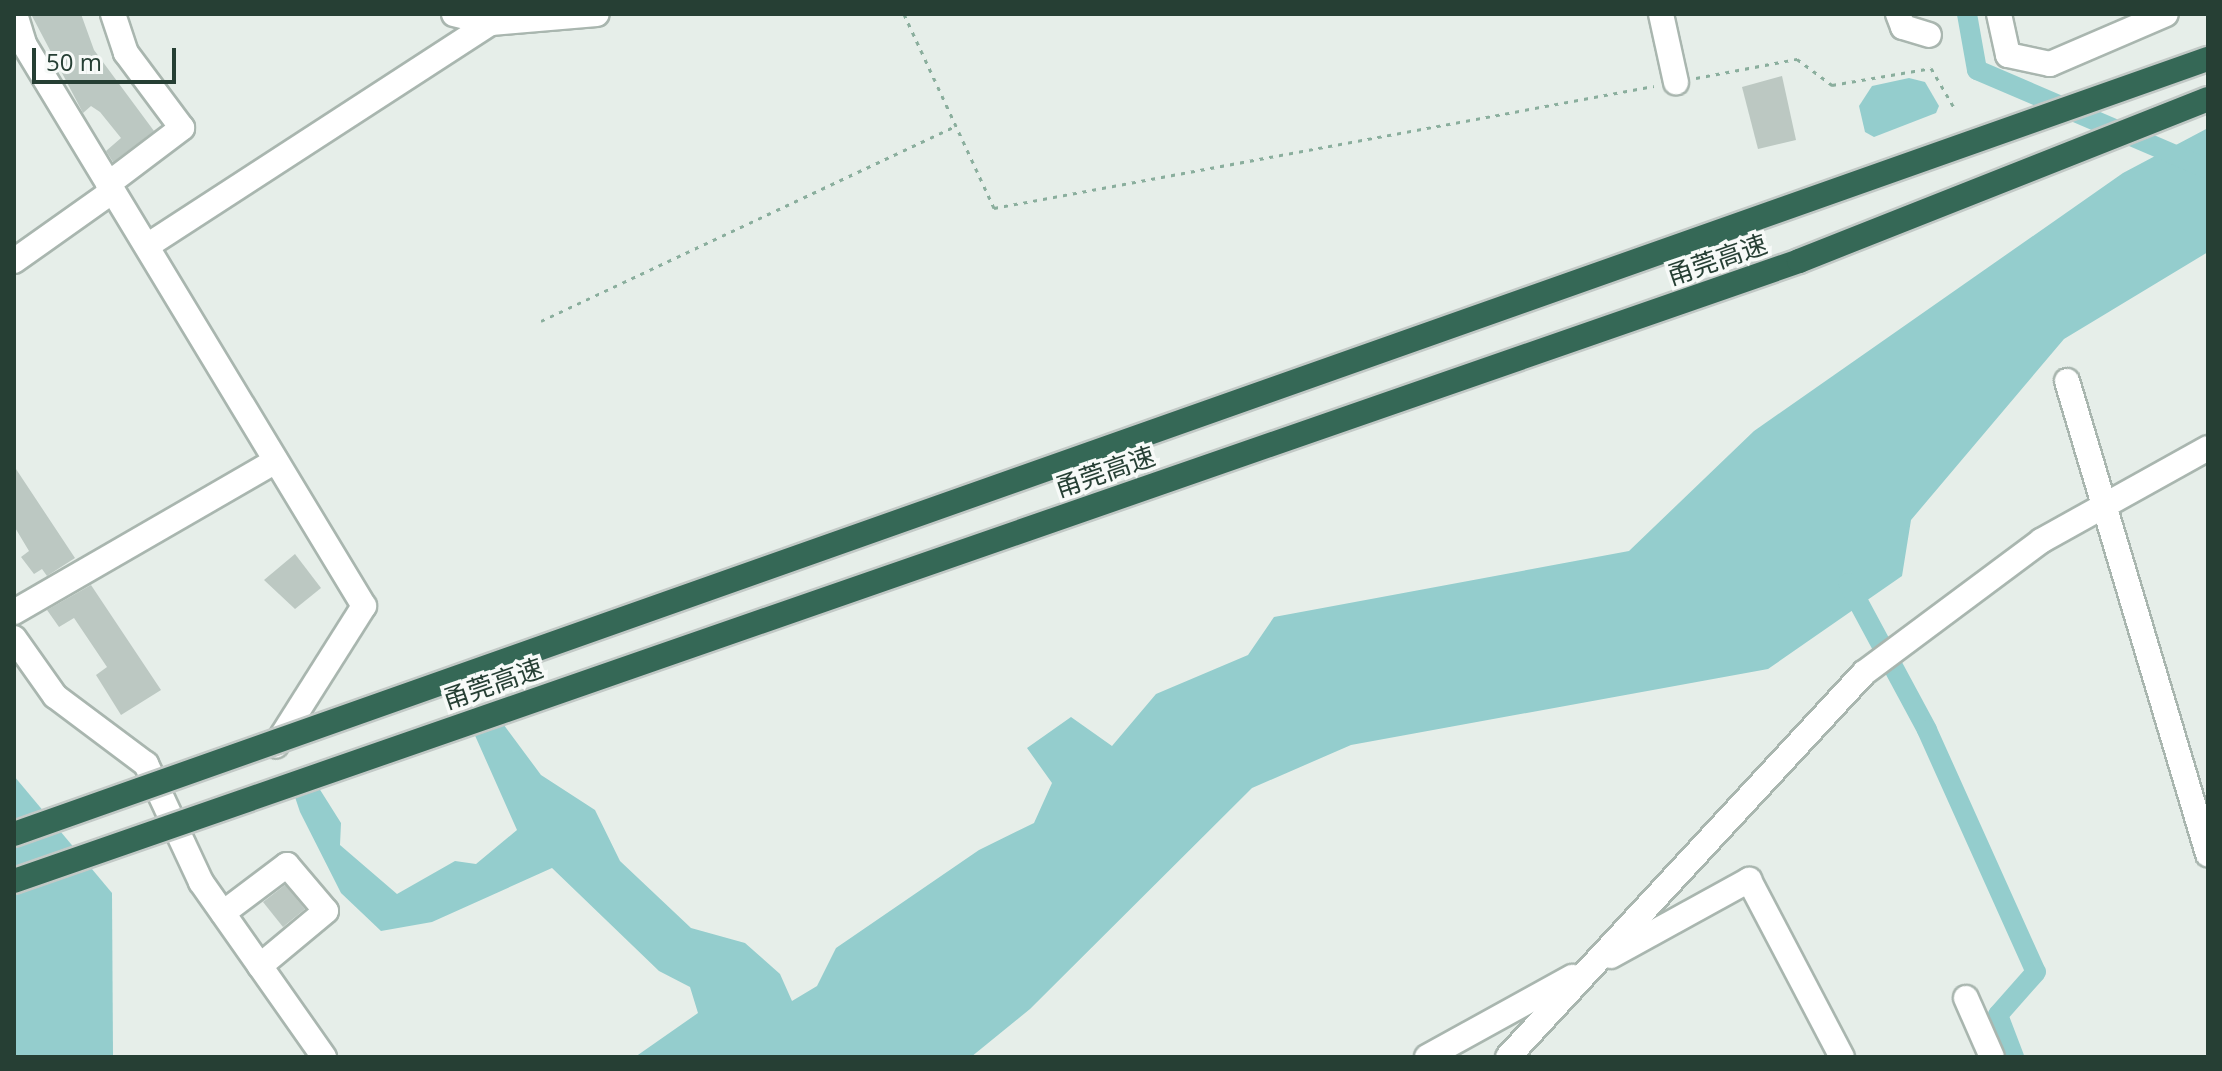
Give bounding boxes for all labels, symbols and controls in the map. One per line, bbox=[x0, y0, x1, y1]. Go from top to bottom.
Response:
scale bar bbox=[36, 32, 180, 82]
text: 50 m bbox=[46, 45, 102, 78]
street label: 甬莞高速 bbox=[1663, 228, 1771, 292]
street label: 甬莞高速 bbox=[1051, 440, 1159, 504]
street label: 甬莞高速 bbox=[439, 652, 547, 716]

